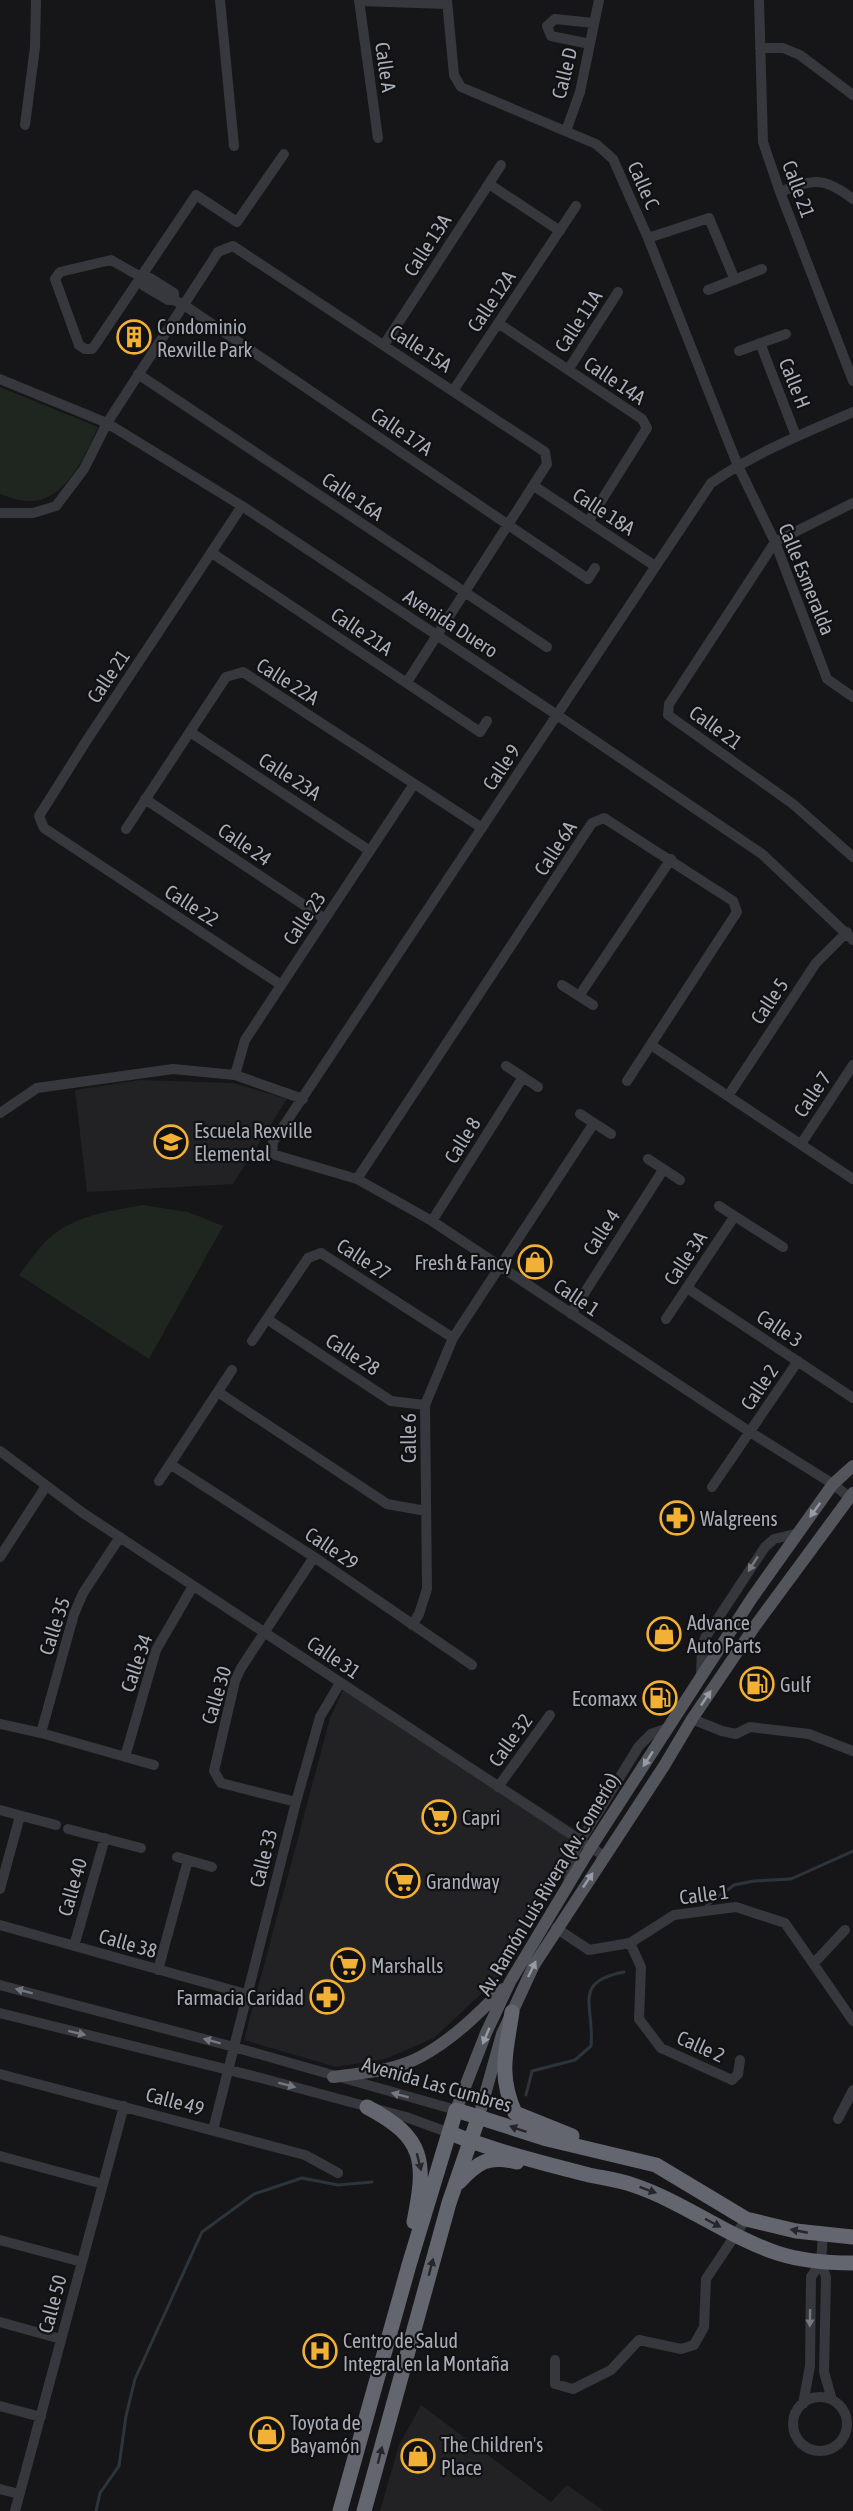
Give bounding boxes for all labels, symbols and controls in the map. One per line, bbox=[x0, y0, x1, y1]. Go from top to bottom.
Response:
street label: Calle A bbox=[371, 40, 401, 94]
street label: Calle D bbox=[547, 45, 581, 101]
street label: Calle 21 bbox=[778, 157, 820, 221]
street label: Calle C bbox=[623, 158, 665, 212]
street label: Calle 13A bbox=[399, 210, 456, 280]
street label: Calle 12A bbox=[462, 266, 520, 336]
street label: Calle 11A bbox=[550, 286, 607, 356]
place label: Condominio Rexville Park bbox=[157, 315, 253, 361]
building icon: Condominio Rexville Park bbox=[116, 319, 152, 355]
street label: Calle 15A bbox=[386, 320, 456, 377]
street label: Calle 14A bbox=[580, 351, 650, 409]
street label: Calle H bbox=[775, 355, 815, 411]
street label: Calle 17A bbox=[367, 402, 437, 460]
street label: Calle 16A bbox=[318, 467, 388, 525]
street label: Calle 18A bbox=[569, 483, 639, 540]
street label: Calle Esmeralda bbox=[774, 520, 840, 638]
street label: Avenida Duero bbox=[399, 584, 503, 662]
street label: Calle 21A bbox=[327, 602, 397, 660]
street label: Calle 21 bbox=[82, 645, 134, 707]
street label: Calle 22A bbox=[253, 653, 324, 709]
street label: Calle 21 bbox=[685, 700, 747, 754]
street label: Calle 9 bbox=[478, 740, 524, 794]
street label: Calle 23A bbox=[255, 748, 325, 805]
street label: Calle 6A bbox=[529, 817, 581, 879]
street label: Calle 24 bbox=[214, 818, 276, 870]
street label: Calle 22 bbox=[161, 879, 223, 931]
street label: Calle 23 bbox=[278, 887, 330, 949]
street label: Calle 5 bbox=[746, 974, 792, 1028]
street label: Calle 7 bbox=[789, 1067, 835, 1121]
street label: Calle 8 bbox=[439, 1113, 485, 1167]
place label: Escuela Rexville Elemental bbox=[194, 1119, 312, 1165]
school or university icon: Escuela Rexville Elemental bbox=[153, 1124, 189, 1160]
street label: Calle 4 bbox=[578, 1205, 624, 1259]
street label: Calle 3A bbox=[659, 1227, 711, 1289]
street label: Calle 27 bbox=[333, 1233, 395, 1285]
shop icon: Fresh & Fancy bbox=[517, 1244, 553, 1280]
place label: Fresh & Fancy bbox=[414, 1251, 512, 1274]
street label: Calle 1 bbox=[550, 1274, 604, 1320]
street label: Calle 3 bbox=[753, 1305, 807, 1351]
street label: Calle 28 bbox=[322, 1328, 384, 1380]
street label: Calle 2 bbox=[736, 1360, 782, 1414]
street label: Calle 6 bbox=[397, 1413, 420, 1463]
pharmacy icon: Walgreens bbox=[659, 1500, 695, 1536]
one-way arrow bbox=[809, 1502, 821, 1518]
place label: Walgreens bbox=[700, 1507, 778, 1530]
street label: Calle 29 bbox=[301, 1522, 363, 1574]
one-way arrow bbox=[748, 1556, 759, 1572]
street label: Calle 35 bbox=[34, 1594, 74, 1658]
place label: Advance Auto Parts bbox=[687, 1611, 761, 1657]
shop icon: Advance Auto Parts bbox=[646, 1616, 682, 1652]
street label: Calle 34 bbox=[115, 1631, 157, 1695]
street label: Calle 31 bbox=[303, 1631, 365, 1683]
street label: Calle 30 bbox=[196, 1663, 236, 1727]
fuel station icon: Gulf bbox=[739, 1666, 775, 1702]
place label: Gulf bbox=[780, 1673, 812, 1696]
fuel station icon: Ecomaxx bbox=[642, 1680, 678, 1716]
place label: Ecomaxx bbox=[572, 1687, 637, 1710]
one-way arrow bbox=[700, 1691, 712, 1707]
street label: Calle 32 bbox=[483, 1709, 537, 1771]
one-way arrow bbox=[642, 1751, 654, 1767]
street label: Av. Ramón Luis Rivera (Av. Comerío) bbox=[472, 1769, 624, 1999]
supermarket icon: Capri bbox=[421, 1799, 457, 1835]
place label: Capri bbox=[462, 1806, 500, 1829]
street label: Calle 33 bbox=[245, 1826, 281, 1890]
street label: Calle 40 bbox=[53, 1855, 91, 1919]
supermarket icon: Grandway bbox=[385, 1863, 421, 1899]
place label: Grandway bbox=[426, 1870, 500, 1893]
one-way arrow bbox=[583, 1871, 594, 1888]
street label: Calle 1 bbox=[678, 1880, 730, 1908]
street label: Calle 38 bbox=[96, 1924, 160, 1962]
supermarket icon: Marshalls bbox=[330, 1947, 366, 1983]
place label: Marshalls bbox=[371, 1954, 443, 1977]
one-way arrow bbox=[527, 1961, 537, 1978]
pharmacy icon: Farmacia Caridad bbox=[309, 1979, 345, 2015]
one-way arrow bbox=[15, 1986, 33, 1996]
place label: Farmacia Caridad bbox=[176, 1986, 304, 2009]
street label: Calle 2 bbox=[674, 2025, 728, 2067]
one-way arrow bbox=[481, 2027, 490, 2045]
one-way arrow bbox=[68, 2029, 86, 2038]
one-way arrow bbox=[203, 2036, 221, 2045]
street label: Avenida Las Cumbres bbox=[360, 2052, 514, 2116]
one-way arrow bbox=[278, 2081, 296, 2090]
street label: Calle 49 bbox=[143, 2082, 207, 2120]
one-way arrow bbox=[391, 2089, 409, 2099]
one-way arrow bbox=[509, 2124, 527, 2134]
one-way arrow bbox=[415, 2153, 425, 2171]
one-way arrow bbox=[639, 2186, 657, 2196]
one-way arrow bbox=[705, 2218, 722, 2228]
one-way arrow bbox=[789, 2226, 808, 2235]
one-way arrow bbox=[427, 2257, 437, 2276]
street label: Calle 50 bbox=[33, 2272, 71, 2336]
one-way arrow bbox=[805, 2308, 815, 2327]
place label: Centro de Salud Integral en la Montaña bbox=[343, 2329, 509, 2375]
hospital icon: Centro de Salud Integral en la Montaña bbox=[302, 2333, 338, 2369]
place label: Toyota de Bayamón bbox=[290, 2411, 361, 2457]
shop icon: Toyota de Bayamón bbox=[249, 2416, 285, 2452]
place label: The Children's Place bbox=[441, 2433, 543, 2479]
shop icon: The Children's Place bbox=[400, 2438, 436, 2474]
one-way arrow bbox=[376, 2446, 385, 2464]

